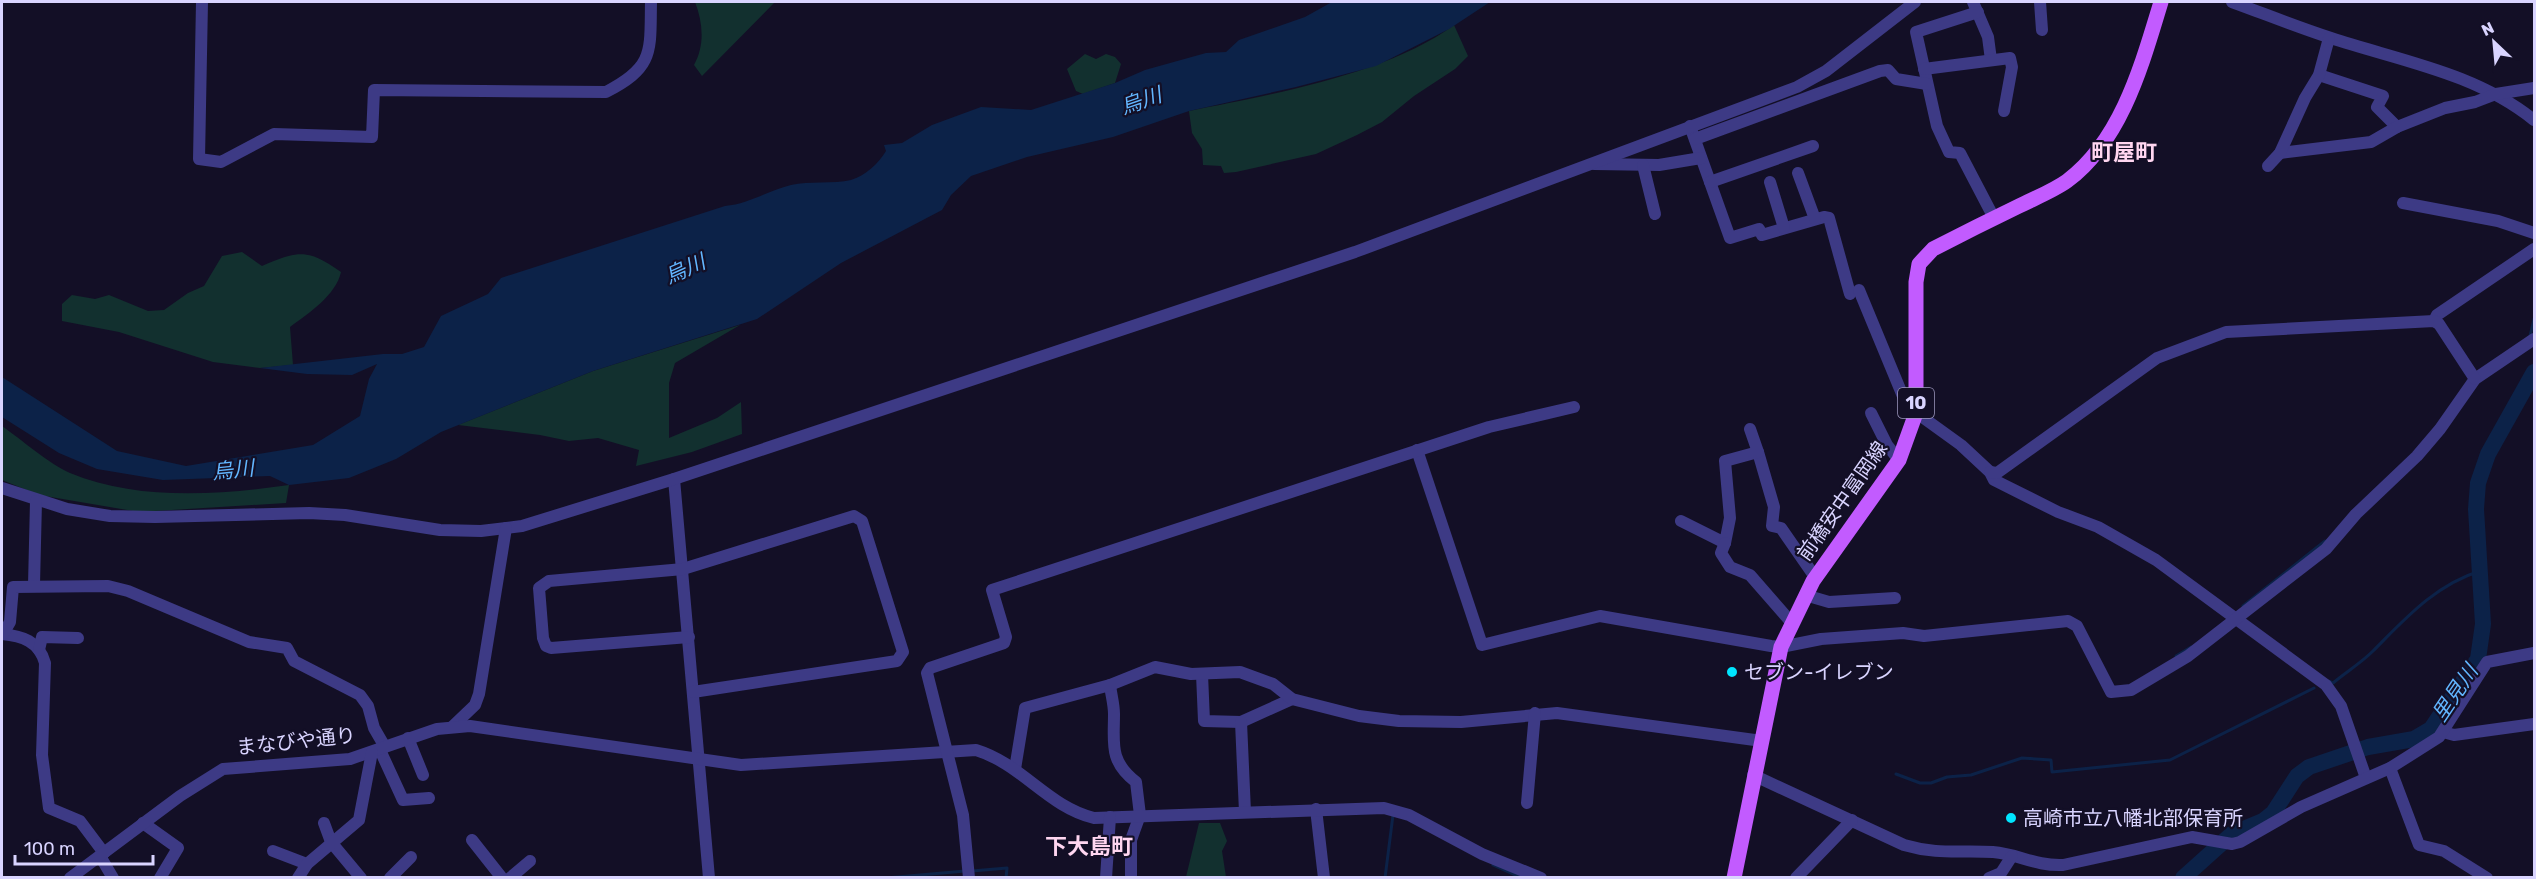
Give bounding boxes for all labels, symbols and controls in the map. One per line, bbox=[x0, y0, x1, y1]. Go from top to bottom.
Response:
north arrow bbox=[2464, 12, 2524, 72]
text: N bbox=[2478, 18, 2497, 40]
water label: 烏川 bbox=[1117, 81, 1167, 119]
district label: 町屋町 bbox=[2091, 139, 2157, 166]
water label: 烏川 bbox=[661, 248, 711, 289]
road number: 10 bbox=[1898, 388, 1934, 418]
street label: 前橋安中富岡線 bbox=[1792, 437, 1892, 565]
water label: 烏川 bbox=[211, 455, 257, 484]
water label: 里見川 bbox=[2427, 658, 2484, 726]
place label: セブン-イレブン bbox=[1744, 660, 1894, 684]
marker: セブン-イレブン bbox=[1725, 665, 1739, 679]
street label: まなびや通り bbox=[235, 723, 357, 759]
place label: 高崎市立八幡北部保育所 bbox=[2023, 806, 2243, 830]
marker: 高崎市立八幡北部保育所 bbox=[2004, 811, 2018, 825]
scale bar bbox=[15, 828, 153, 866]
district label: 下大島町 bbox=[1045, 833, 1133, 860]
text: 100 m bbox=[24, 838, 75, 860]

